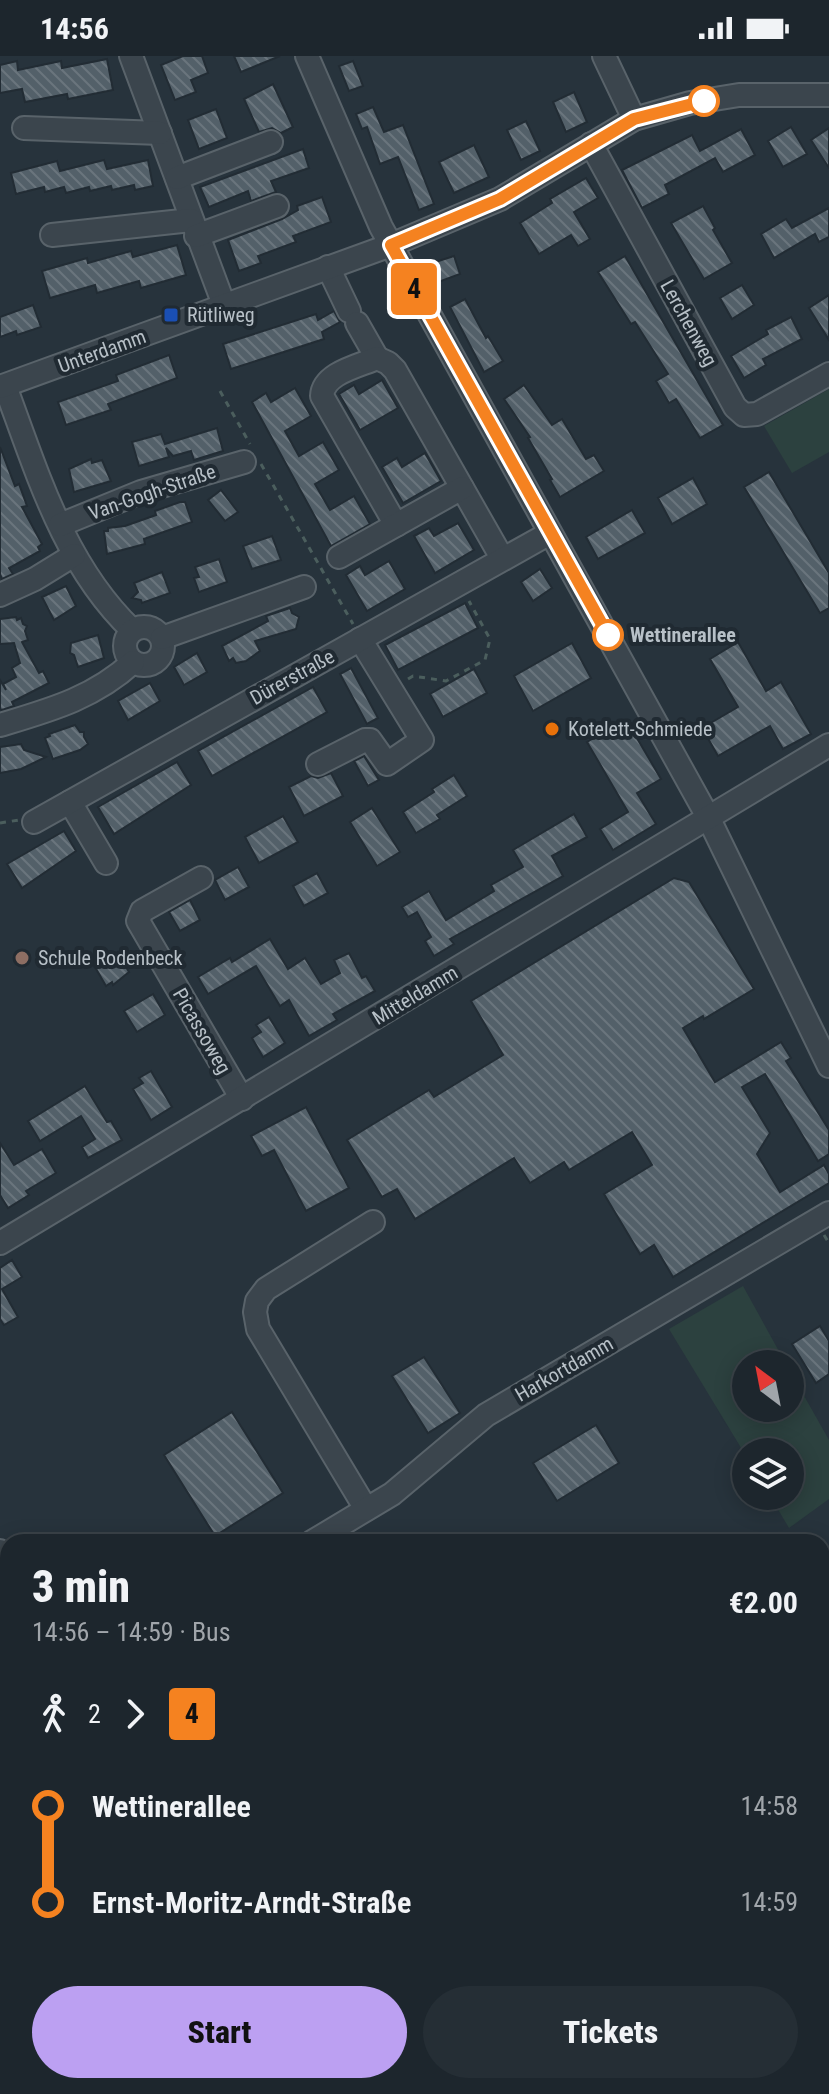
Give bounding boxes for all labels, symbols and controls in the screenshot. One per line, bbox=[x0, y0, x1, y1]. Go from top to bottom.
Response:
text: 14:56 bbox=[40, 11, 109, 46]
unlabelled marker bbox=[689, 86, 719, 116]
line badge: 4 bbox=[388, 263, 440, 315]
text: 4 bbox=[407, 272, 421, 305]
street label: Lerchenweg bbox=[655, 276, 723, 370]
place label: Rütliweg bbox=[187, 303, 255, 327]
marker: Rütliweg bbox=[162, 306, 180, 324]
street label: Unterdamm bbox=[55, 324, 149, 378]
street label: Van-Gogh-Straße bbox=[85, 459, 219, 525]
marker: Wettinerallee bbox=[593, 620, 623, 650]
place label: Wettinerallee bbox=[630, 623, 736, 647]
street label: Dürerstraße bbox=[246, 644, 338, 710]
place label: Kotelett-Schmiede bbox=[568, 717, 712, 741]
marker: Kotelett-Schmiede bbox=[543, 720, 561, 738]
place label: Schule Rodenbeck bbox=[38, 946, 183, 970]
marker: Schule Rodenbeck bbox=[13, 949, 31, 967]
street label: Mitteldamm bbox=[368, 960, 462, 1030]
street label: Picassoweg bbox=[168, 984, 236, 1078]
street label: Harkortdamm bbox=[511, 1331, 617, 1407]
north arrow bbox=[732, 1350, 804, 1422]
map controls bbox=[732, 1350, 804, 1510]
button: layers bbox=[732, 1438, 804, 1510]
text: 3 min bbox=[32, 1561, 130, 1613]
text: €2.00 bbox=[729, 1585, 798, 1620]
text: 14:56 – 14:59 · Bus bbox=[32, 1617, 231, 1647]
icon: walk bbox=[32, 1692, 76, 1736]
icon: forward bbox=[113, 1692, 157, 1736]
text: 4 bbox=[185, 1697, 199, 1730]
text: 2 bbox=[88, 1699, 101, 1729]
text: Wettinerallee bbox=[92, 1789, 251, 1824]
text: 14:58 bbox=[741, 1791, 798, 1821]
text: Ernst-Moritz-Arndt-Straße bbox=[92, 1885, 411, 1920]
text: 14:59 bbox=[741, 1887, 798, 1917]
button: Start bbox=[32, 1986, 407, 2078]
button: Tickets bbox=[423, 1986, 798, 2078]

